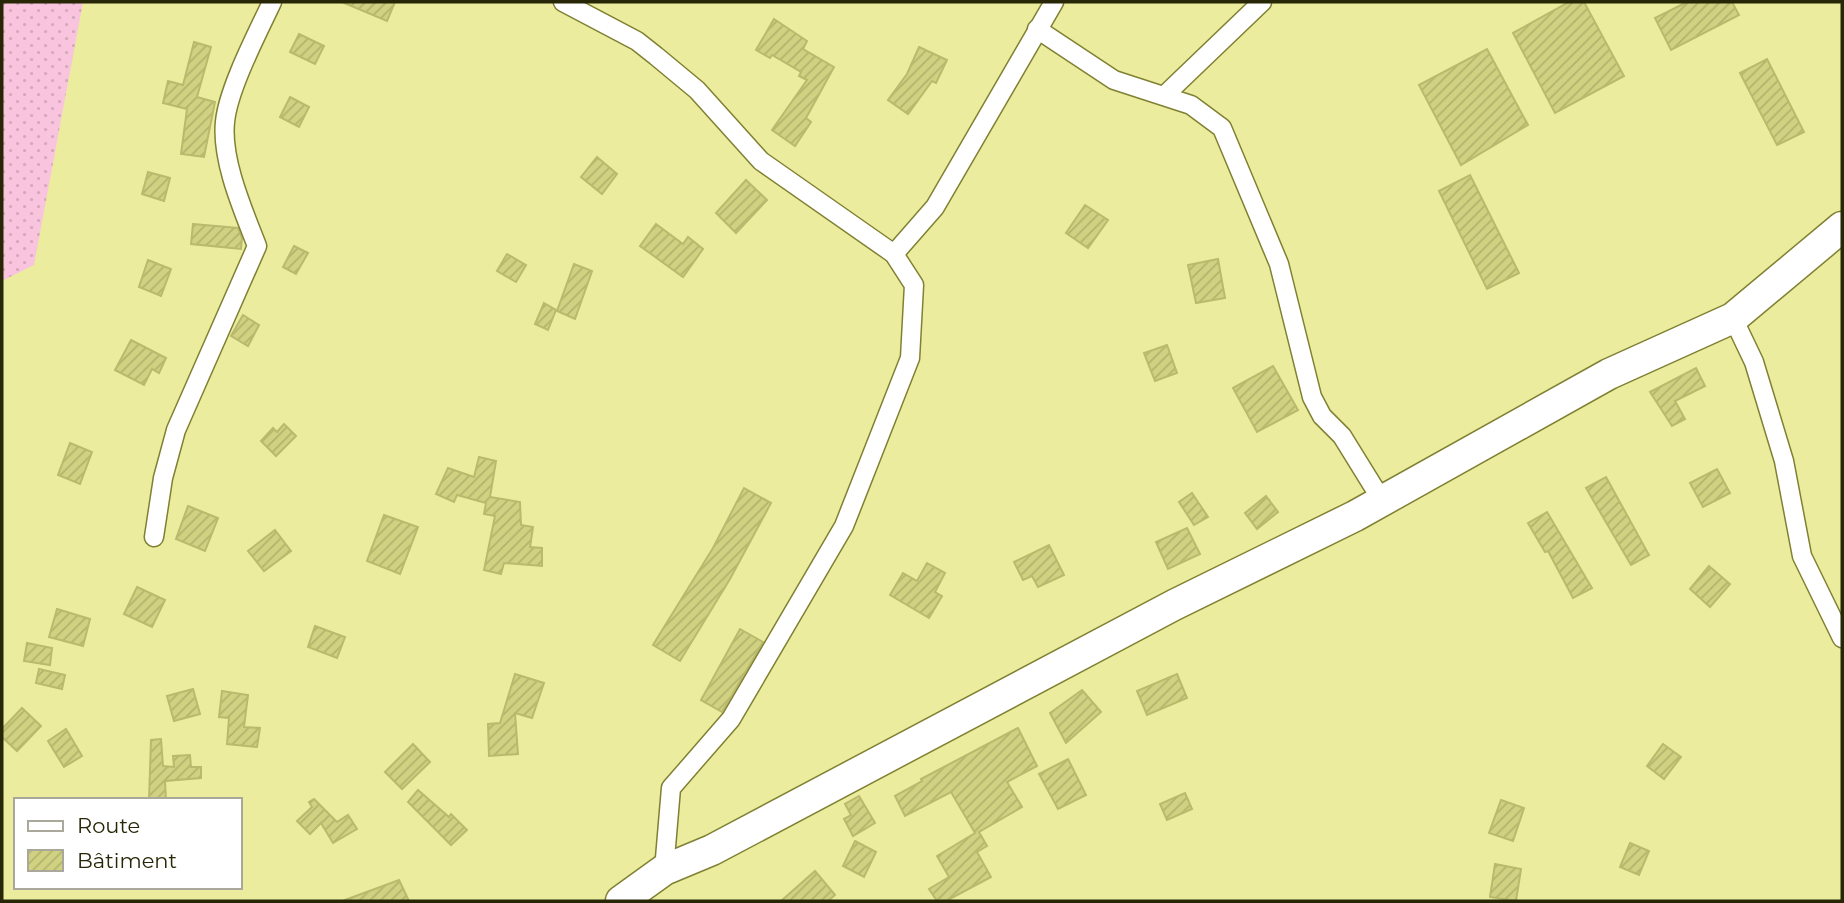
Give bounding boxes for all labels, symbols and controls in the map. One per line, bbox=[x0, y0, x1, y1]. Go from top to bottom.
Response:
legend bbox=[14, 798, 242, 889]
text: Route bbox=[77, 813, 140, 838]
text: Bâtiment bbox=[77, 848, 177, 873]

